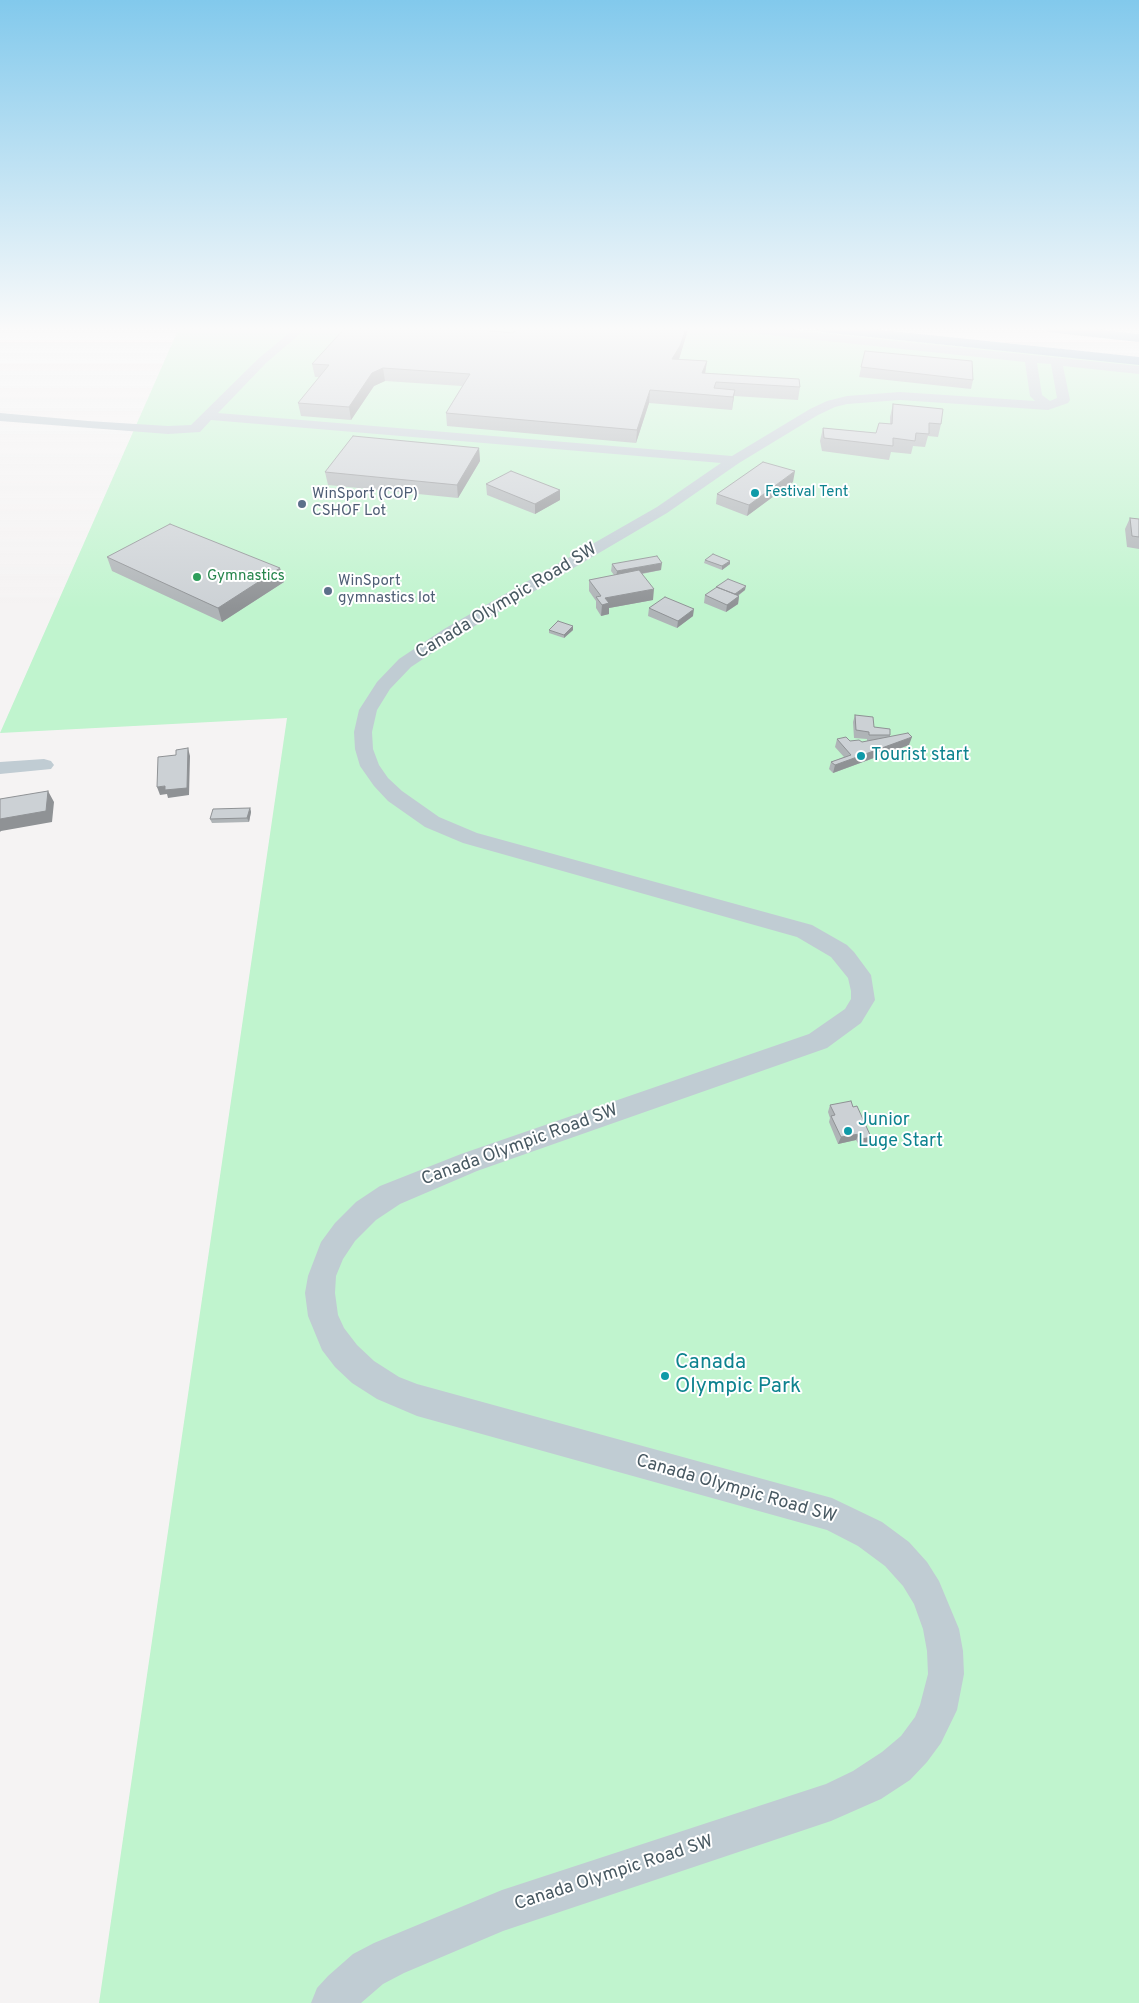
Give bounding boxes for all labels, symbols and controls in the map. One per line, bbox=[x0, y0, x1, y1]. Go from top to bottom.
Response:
place label: Festival Tent bbox=[765, 484, 848, 502]
place label: WinSport (COP) CSHOF Lot bbox=[312, 486, 418, 521]
marker: Festival Tent bbox=[749, 487, 761, 499]
marker: WinSport (COP) CSHOF Lot bbox=[296, 498, 308, 510]
street label: Canada Olympic Road SW bbox=[412, 539, 602, 665]
place label: Gymnastics bbox=[207, 568, 285, 586]
marker: Gymnastics bbox=[191, 571, 203, 583]
place label: WinSport gymnastics lot bbox=[338, 573, 436, 608]
marker: WinSport gymnastics lot bbox=[322, 585, 334, 597]
place label: Tourist start bbox=[871, 745, 970, 767]
marker: Tourist start bbox=[855, 750, 867, 762]
street label: Canada Olympic Road SW bbox=[419, 1100, 621, 1192]
place label: Junior Luge Start bbox=[858, 1110, 943, 1152]
marker: Junior Luge Start bbox=[842, 1125, 854, 1137]
place label: Canada Olympic Park bbox=[675, 1351, 801, 1401]
marker: Canada Olympic Park bbox=[659, 1370, 671, 1382]
street label: Canada Olympic Road SW bbox=[633, 1451, 839, 1529]
street label: Canada Olympic Road SW bbox=[512, 1832, 716, 1916]

